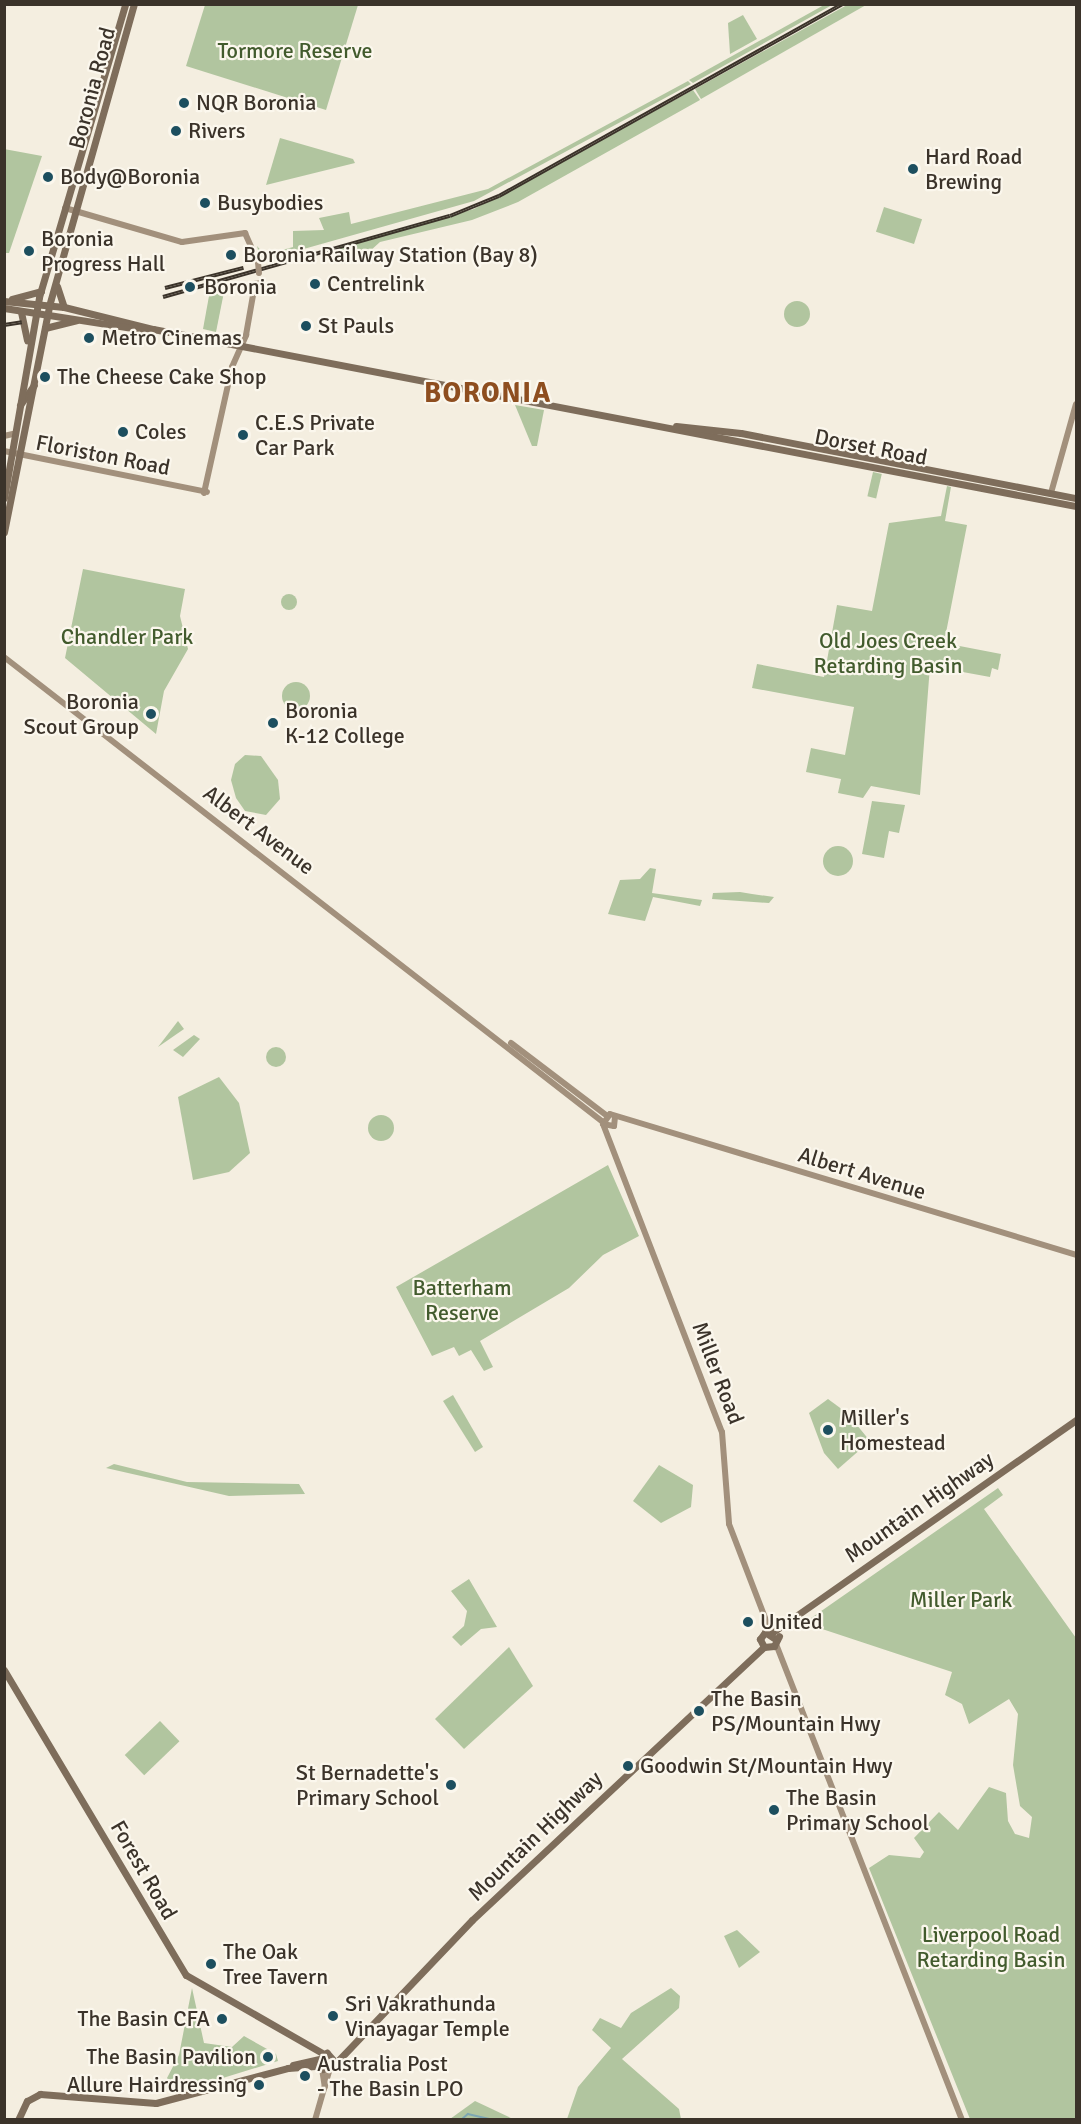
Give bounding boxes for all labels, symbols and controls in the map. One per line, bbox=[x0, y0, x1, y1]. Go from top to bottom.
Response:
street label: Boronia Road bbox=[63, 24, 121, 152]
park label: Tormore Reserve bbox=[217, 38, 373, 64]
place label: NQR Boronia bbox=[196, 90, 316, 116]
marker: NQR Boronia bbox=[177, 96, 191, 110]
place label: Rivers bbox=[188, 118, 245, 144]
marker: Rivers bbox=[169, 124, 183, 138]
place label: Hard Road Brewing bbox=[925, 143, 1022, 194]
marker: Hard Road Brewing bbox=[906, 162, 920, 176]
place label: Body@Boronia bbox=[60, 164, 200, 190]
marker: Body@Boronia bbox=[41, 170, 55, 184]
place label: Busybodies bbox=[217, 190, 323, 216]
marker: Busybodies bbox=[198, 196, 212, 210]
place label: Boronia Progress Hall bbox=[41, 225, 165, 276]
place label: Boronia Railway Station (Bay 8) bbox=[243, 242, 538, 268]
marker: Boronia Progress Hall bbox=[22, 244, 36, 258]
marker: Boronia Railway Station (Bay 8) bbox=[224, 248, 238, 262]
place label: Centrelink bbox=[327, 271, 425, 297]
place label: Boronia bbox=[204, 274, 277, 300]
marker: Centrelink bbox=[308, 277, 322, 291]
marker: Boronia bbox=[181, 278, 199, 296]
place label: St Pauls bbox=[318, 313, 394, 339]
marker: St Pauls bbox=[299, 319, 313, 333]
place label: Metro Cinemas bbox=[101, 325, 242, 351]
marker: Metro Cinemas bbox=[82, 331, 96, 345]
place label: The Cheese Cake Shop bbox=[57, 364, 266, 390]
marker: The Cheese Cake Shop bbox=[38, 370, 52, 384]
district label: BORONIA bbox=[424, 376, 552, 410]
place label: C.E.S Private Car Park bbox=[255, 409, 375, 460]
place label: Coles bbox=[135, 419, 186, 445]
street label: Dorset Road bbox=[813, 423, 929, 471]
marker: Coles bbox=[116, 425, 130, 439]
marker: C.E.S Private Car Park bbox=[236, 428, 250, 442]
street label: Floriston Road bbox=[34, 429, 172, 481]
park label: Chandler Park bbox=[61, 624, 193, 650]
park label: Old Joes Creek Retarding Basin bbox=[814, 627, 962, 678]
place label: Boronia Scout Group bbox=[24, 688, 139, 740]
place label: Boronia K-12 College bbox=[285, 697, 405, 748]
marker: Boronia Scout Group bbox=[144, 707, 158, 721]
marker: Boronia K-12 College bbox=[266, 716, 280, 730]
street label: Albert Avenue bbox=[198, 780, 320, 880]
street label: Albert Avenue bbox=[795, 1141, 929, 1205]
park label: Batterham Reserve bbox=[412, 1274, 512, 1326]
street label: Miller Road bbox=[686, 1318, 750, 1428]
place label: Miller's Homestead bbox=[840, 1404, 946, 1456]
marker: Miller's Homestead bbox=[821, 1423, 835, 1437]
street label: Mountain Highway bbox=[839, 1446, 999, 1568]
park label: Miller Park bbox=[910, 1587, 1012, 1613]
place label: United bbox=[760, 1609, 823, 1635]
marker: United bbox=[741, 1615, 755, 1629]
place label: The Basin PS/Mountain Hwy bbox=[711, 1685, 881, 1736]
marker: The Basin PS/Mountain Hwy bbox=[692, 1704, 706, 1718]
place label: Goodwin St/Mountain Hwy bbox=[640, 1753, 892, 1779]
place label: St Bernadette's Primary School bbox=[296, 1759, 439, 1810]
marker: Goodwin St/Mountain Hwy bbox=[621, 1759, 635, 1773]
street label: Mountain Highway bbox=[463, 1765, 607, 1907]
marker: St Bernadette's Primary School bbox=[444, 1778, 458, 1792]
place label: The Basin Primary School bbox=[786, 1784, 929, 1836]
marker: The Basin Primary School bbox=[767, 1803, 781, 1817]
street label: Forest Road bbox=[105, 1816, 183, 1924]
park label: Liverpool Road Retarding Basin bbox=[917, 1921, 1065, 1972]
place label: The Oak Tree Tavern bbox=[223, 1938, 328, 1990]
marker: The Oak Tree Tavern bbox=[204, 1957, 218, 1971]
place label: Sri Vakrathunda Vinayagar Temple bbox=[345, 1990, 510, 2042]
place label: The Basin CFA bbox=[78, 2006, 210, 2032]
marker: Sri Vakrathunda Vinayagar Temple bbox=[326, 2009, 340, 2023]
marker: The Basin CFA bbox=[215, 2012, 229, 2026]
place label: The Basin Pavilion bbox=[86, 2044, 256, 2070]
marker: The Basin Pavilion bbox=[261, 2050, 275, 2064]
place label: Australia Post - The Basin LPO bbox=[317, 2050, 463, 2102]
marker: Australia Post - The Basin LPO bbox=[298, 2069, 312, 2083]
place label: Allure Hairdressing bbox=[67, 2072, 247, 2098]
marker: Allure Hairdressing bbox=[252, 2078, 266, 2092]

